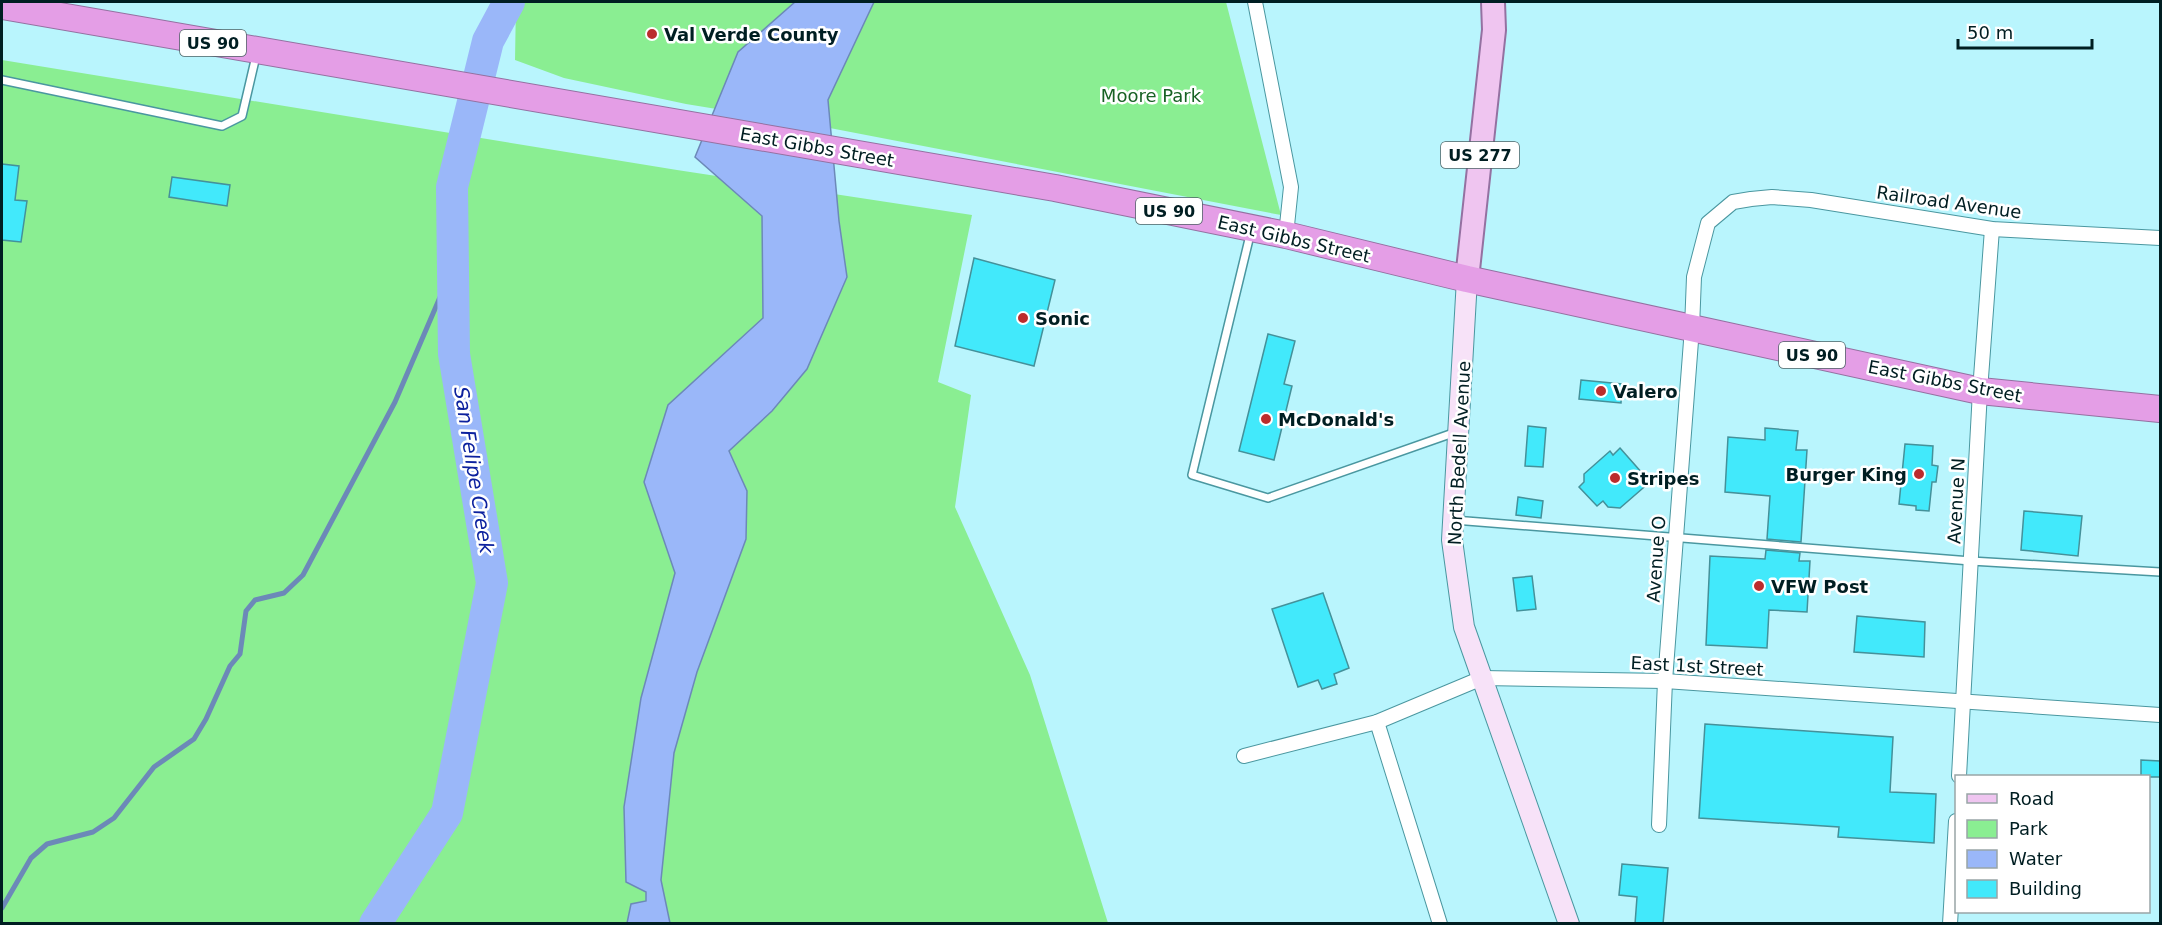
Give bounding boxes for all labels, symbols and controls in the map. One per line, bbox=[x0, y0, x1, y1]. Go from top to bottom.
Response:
scale bar bbox=[1958, 12, 2092, 50]
text: 50 m bbox=[1967, 22, 2013, 43]
place label: Val Verde County bbox=[664, 24, 839, 45]
marker: Val Verde County bbox=[645, 27, 659, 41]
road number: US 90 bbox=[180, 30, 246, 56]
park label: Moore Park bbox=[1101, 85, 1202, 106]
street label: East Gibbs Street bbox=[738, 123, 896, 171]
road number: US 277 bbox=[1441, 142, 1519, 168]
street label: Railroad Avenue bbox=[1875, 181, 2023, 223]
road number: US 90 bbox=[1136, 198, 1202, 224]
street label: East Gibbs Street bbox=[1216, 211, 1372, 267]
place label: Sonic bbox=[1035, 308, 1090, 329]
marker: Sonic bbox=[1016, 311, 1030, 325]
road number: US 90 bbox=[1779, 342, 1845, 368]
street label: East Gibbs Street bbox=[1866, 356, 2024, 406]
street label: North Bedell Avenue bbox=[1444, 360, 1474, 546]
place label: Valero bbox=[1613, 381, 1678, 402]
marker: Valero bbox=[1594, 384, 1608, 398]
water label: San Felipe Creek bbox=[449, 385, 499, 557]
place label: McDonald's bbox=[1278, 409, 1394, 430]
marker: McDonald's bbox=[1259, 412, 1273, 426]
street label: Avenue N bbox=[1943, 457, 1969, 545]
place label: Burger King bbox=[1786, 464, 1907, 485]
marker: Burger King bbox=[1912, 467, 1926, 481]
place label: Stripes bbox=[1627, 468, 1699, 489]
marker: Stripes bbox=[1608, 471, 1622, 485]
street label: Avenue O bbox=[1642, 515, 1670, 603]
place label: VFW Post bbox=[1771, 576, 1869, 597]
marker: VFW Post bbox=[1752, 579, 1766, 593]
street label: East 1st Street bbox=[1630, 652, 1764, 680]
legend bbox=[1955, 775, 2150, 913]
text: Road bbox=[2009, 788, 2054, 809]
text: Park bbox=[2009, 818, 2048, 839]
text: Water bbox=[2009, 848, 2063, 869]
text: Building bbox=[2009, 878, 2082, 899]

